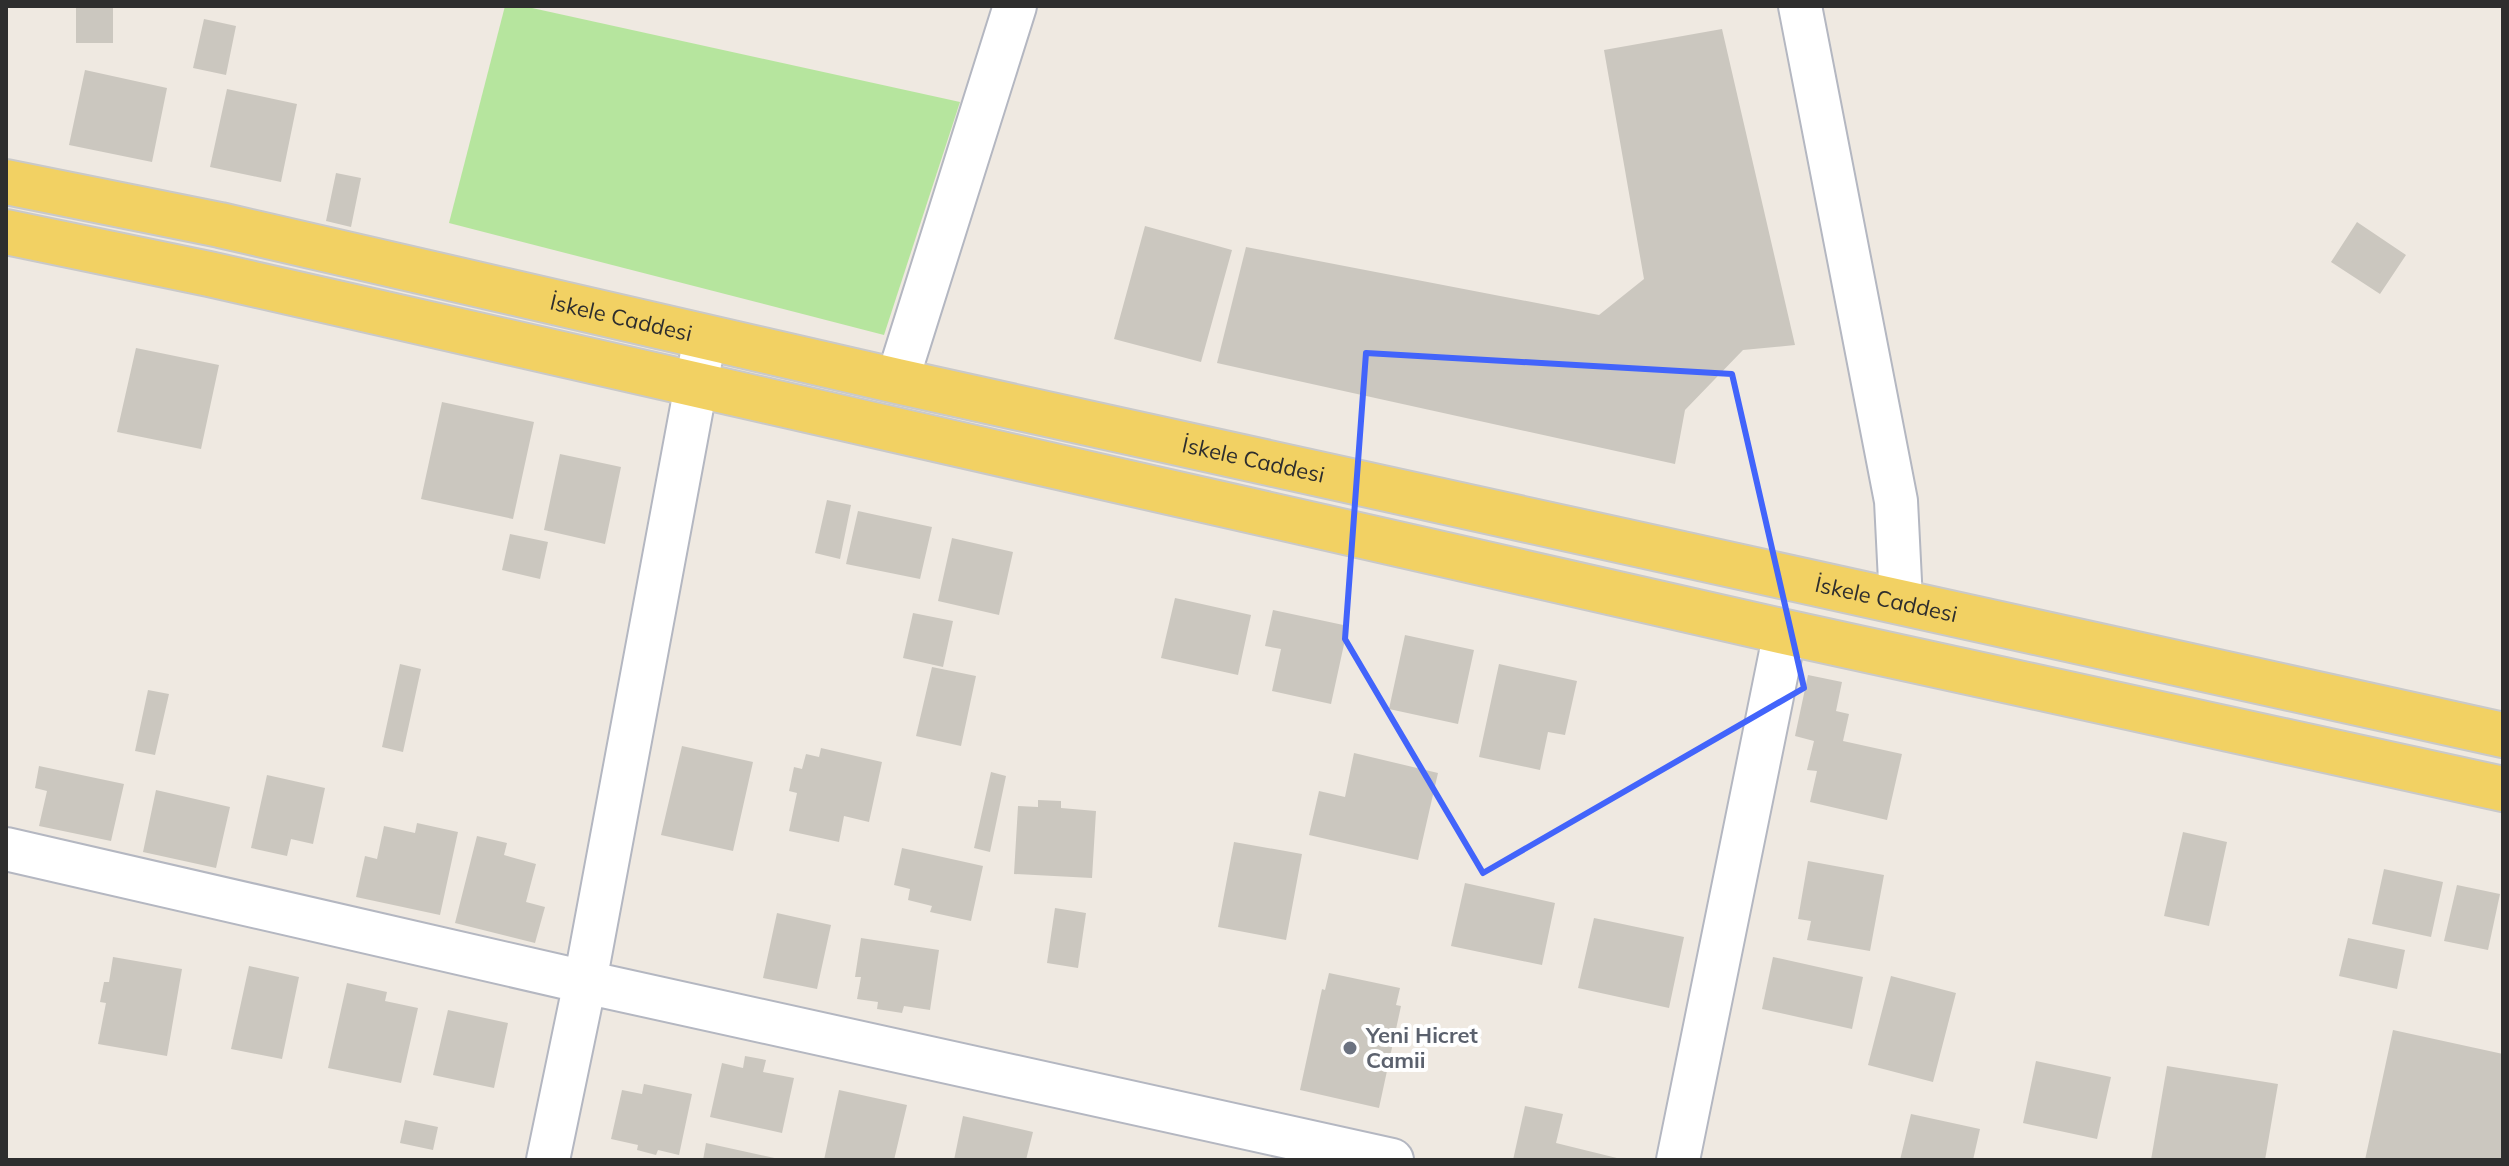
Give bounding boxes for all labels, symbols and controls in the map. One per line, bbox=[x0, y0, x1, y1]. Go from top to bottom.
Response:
street label: İskele Caddesi bbox=[547, 288, 695, 347]
street label: İskele Caddesi bbox=[1180, 430, 1327, 489]
street label: İskele Caddesi bbox=[1812, 570, 1960, 628]
place label: Yeni Hicret Camii bbox=[1365, 1021, 1478, 1074]
marker: Yeni Hicret Camii bbox=[1341, 1039, 1359, 1057]

